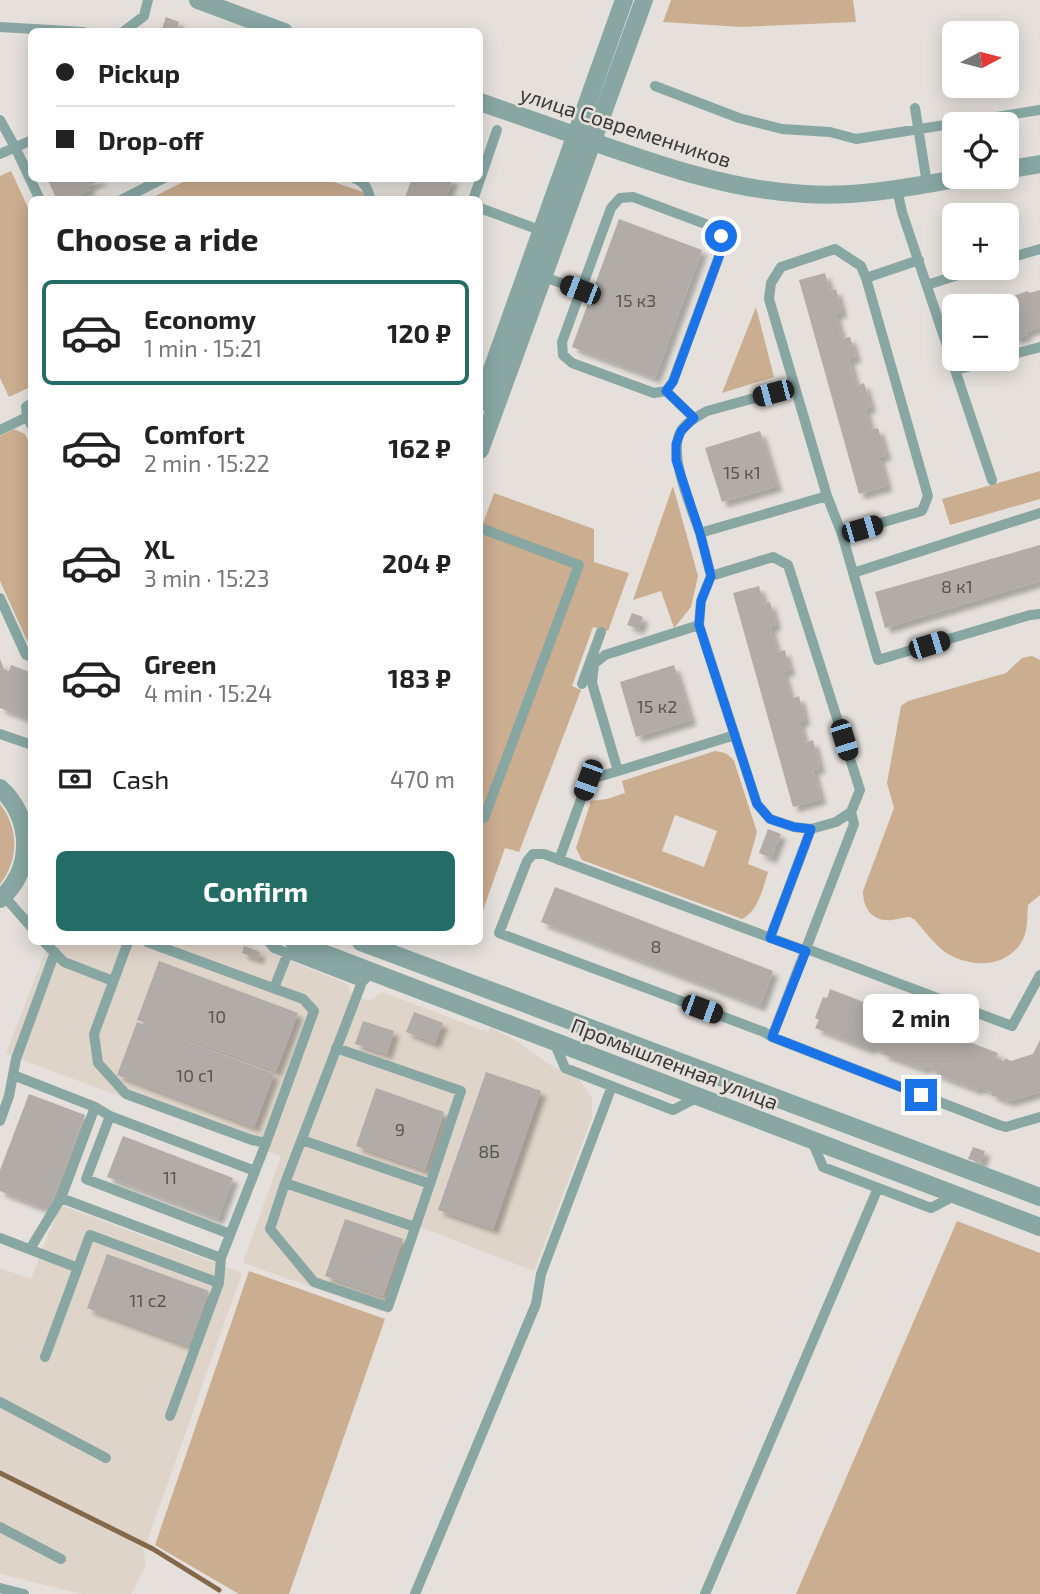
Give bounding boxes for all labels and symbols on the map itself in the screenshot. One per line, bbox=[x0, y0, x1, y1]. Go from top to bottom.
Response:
north arrow bbox=[942, 21, 1018, 98]
street label: улица Современников bbox=[517, 80, 735, 173]
route start bbox=[705, 220, 737, 252]
car bbox=[557, 273, 604, 307]
house number: 15 к3 bbox=[616, 289, 656, 311]
car bbox=[750, 377, 797, 409]
house number: 15 к1 bbox=[723, 461, 761, 483]
car bbox=[839, 513, 886, 545]
house number: 8 к1 bbox=[941, 575, 973, 597]
car bbox=[906, 629, 953, 661]
house number: 15 к2 bbox=[637, 695, 677, 717]
car bbox=[828, 717, 861, 763]
car bbox=[571, 757, 606, 803]
house number: 8 bbox=[651, 935, 661, 957]
car bbox=[679, 992, 726, 1026]
callout: 2 min bbox=[863, 993, 979, 1042]
house number: 10 bbox=[208, 1005, 226, 1027]
street label: Промышленная улица bbox=[567, 1012, 782, 1115]
house number: 10 с1 bbox=[176, 1064, 214, 1086]
route end bbox=[905, 1079, 937, 1111]
house number: 9 bbox=[395, 1118, 405, 1140]
house number: 8Б bbox=[478, 1140, 500, 1162]
house number: 11 bbox=[163, 1166, 177, 1188]
house number: 11 с2 bbox=[129, 1289, 167, 1311]

